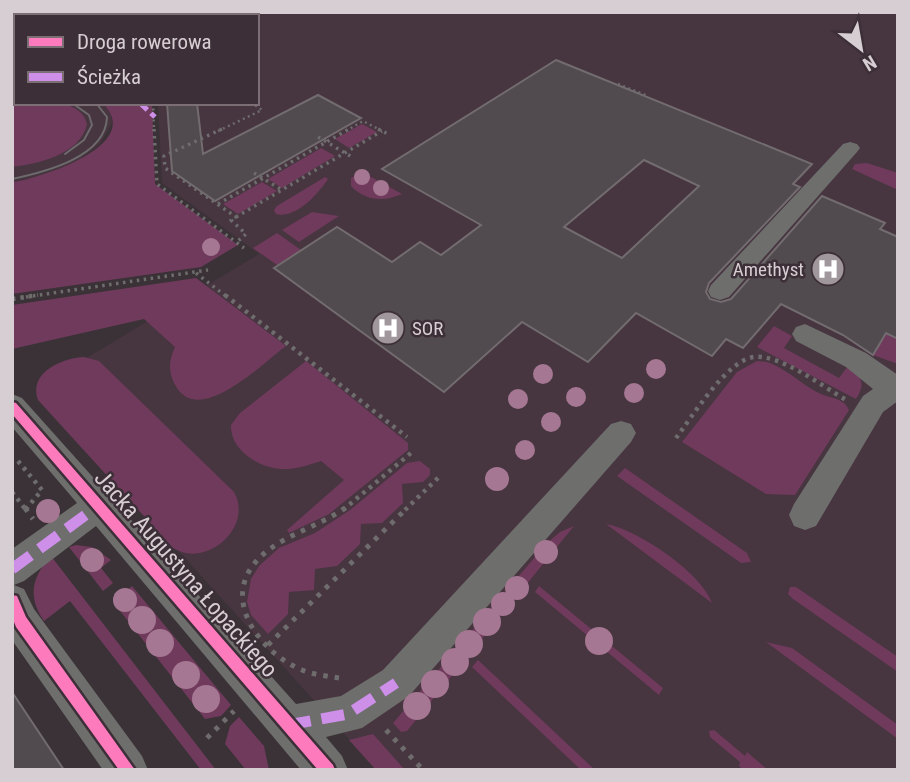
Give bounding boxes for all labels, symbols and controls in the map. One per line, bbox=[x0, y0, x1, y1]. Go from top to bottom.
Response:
legend bbox=[14, 14, 259, 105]
north arrow bbox=[826, 14, 896, 84]
text: Droga rowerowa bbox=[77, 30, 212, 54]
text: N bbox=[859, 50, 880, 76]
text: Ścieżka bbox=[77, 65, 141, 89]
hospital icon: Amethyst bbox=[809, 250, 847, 288]
place label: Amethyst bbox=[733, 258, 804, 281]
hospital icon: SOR bbox=[369, 309, 407, 347]
place label: SOR bbox=[412, 317, 443, 340]
street label: Jacka Augustyna Łopackiego bbox=[89, 465, 283, 683]

